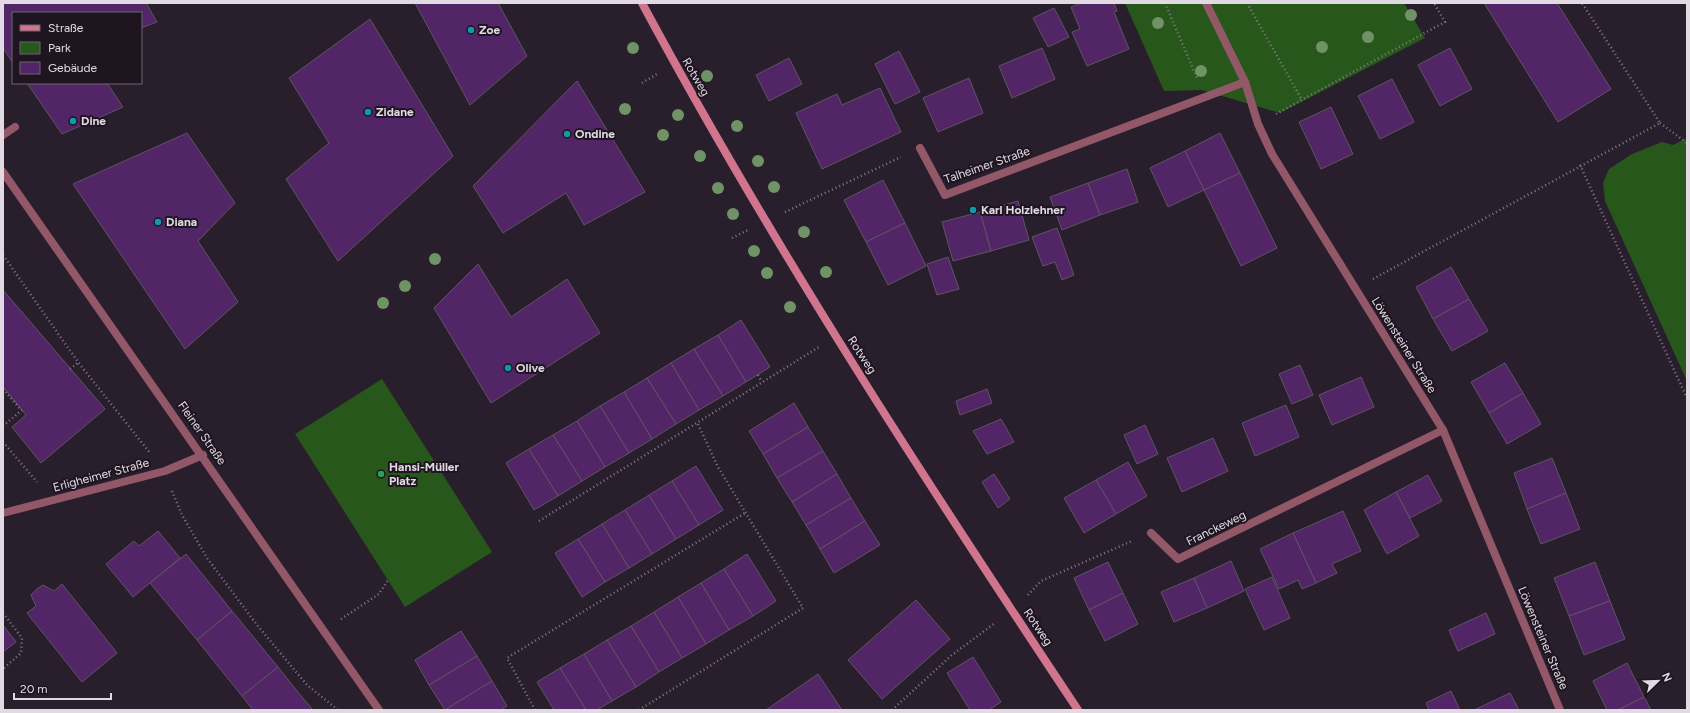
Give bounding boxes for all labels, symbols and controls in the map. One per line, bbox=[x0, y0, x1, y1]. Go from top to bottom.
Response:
legend bbox=[12, 12, 142, 84]
text: Straße bbox=[48, 21, 84, 35]
place label: Zoe bbox=[479, 23, 501, 37]
marker: Zoe bbox=[466, 25, 476, 35]
text: Park bbox=[48, 41, 71, 55]
street label: Rotweg bbox=[679, 55, 713, 99]
text: Gebäude bbox=[48, 61, 98, 75]
place label: Zidane bbox=[376, 105, 414, 119]
marker: Zidane bbox=[363, 107, 373, 117]
place label: Dine bbox=[81, 114, 106, 128]
marker: Dine bbox=[68, 116, 78, 126]
place label: Ondine bbox=[575, 127, 615, 141]
marker: Ondine bbox=[562, 129, 572, 139]
street label: Talheimer Straße bbox=[942, 144, 1032, 186]
place label: Karl Holzlehner bbox=[981, 203, 1065, 217]
marker: Karl Holzlehner bbox=[968, 205, 978, 215]
place label: Diana bbox=[166, 215, 197, 229]
marker: Diana bbox=[153, 217, 163, 227]
street label: Löwensteiner Straße bbox=[1369, 294, 1439, 396]
street label: Rotweg bbox=[845, 334, 879, 376]
place label: Olive bbox=[516, 361, 545, 375]
marker: Olive bbox=[503, 363, 513, 373]
street label: Fleiner Straße bbox=[175, 399, 229, 468]
street label: Erligheimer Straße bbox=[51, 455, 151, 495]
place label: Hansi-Müller Platz bbox=[389, 460, 459, 488]
marker: Hansi-Müller Platz bbox=[376, 469, 386, 479]
street label: Franckeweg bbox=[1184, 508, 1248, 548]
street label: Löwensteiner Straße bbox=[1515, 584, 1571, 692]
street label: Rotweg bbox=[1020, 606, 1056, 648]
north arrow bbox=[1638, 661, 1678, 701]
text: N bbox=[1659, 671, 1674, 684]
scale bar bbox=[14, 675, 111, 701]
text: 20 m bbox=[20, 682, 48, 696]

